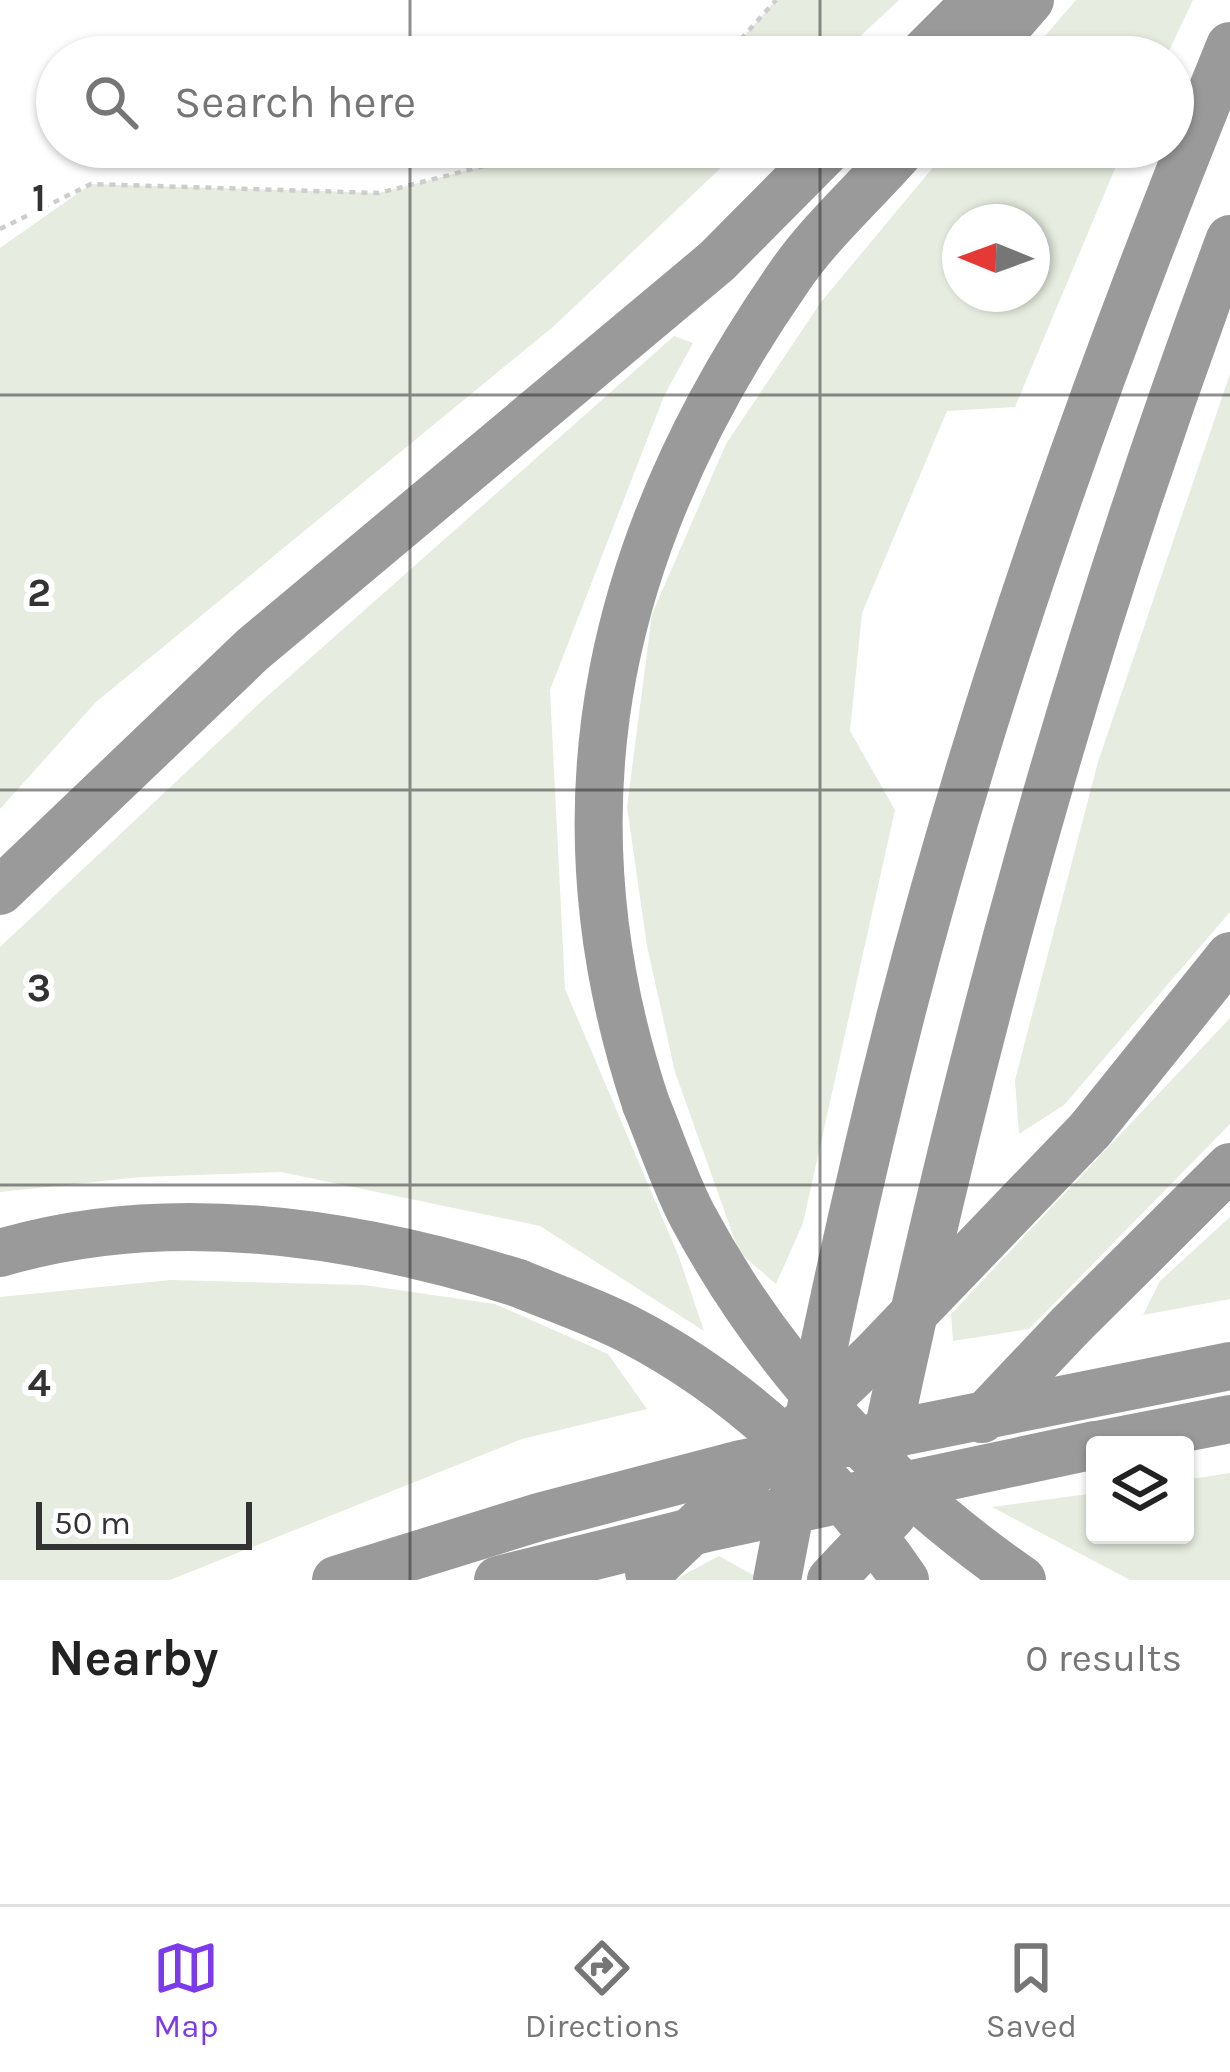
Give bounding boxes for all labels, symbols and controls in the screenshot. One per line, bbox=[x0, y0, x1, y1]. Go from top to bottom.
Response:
search box bbox=[36, 36, 1194, 168]
icon: search bbox=[78, 69, 144, 135]
text: Search here bbox=[174, 76, 416, 128]
text: 1 bbox=[32, 175, 46, 221]
north arrow bbox=[942, 204, 1050, 312]
text: 2 bbox=[27, 570, 51, 616]
text: 3 bbox=[27, 965, 51, 1011]
text: 4 bbox=[27, 1360, 51, 1406]
map controls bbox=[1086, 1436, 1194, 1544]
button: layers bbox=[1086, 1436, 1194, 1544]
scale bar bbox=[36, 1496, 252, 1549]
text: 50 m bbox=[54, 1504, 131, 1542]
text: Nearby bbox=[48, 1628, 218, 1688]
text: 0 results bbox=[1025, 1635, 1182, 1681]
tab: Map bbox=[153, 1935, 219, 2045]
tab: Directions bbox=[525, 1935, 680, 2045]
tab: Saved bbox=[986, 1935, 1077, 2045]

